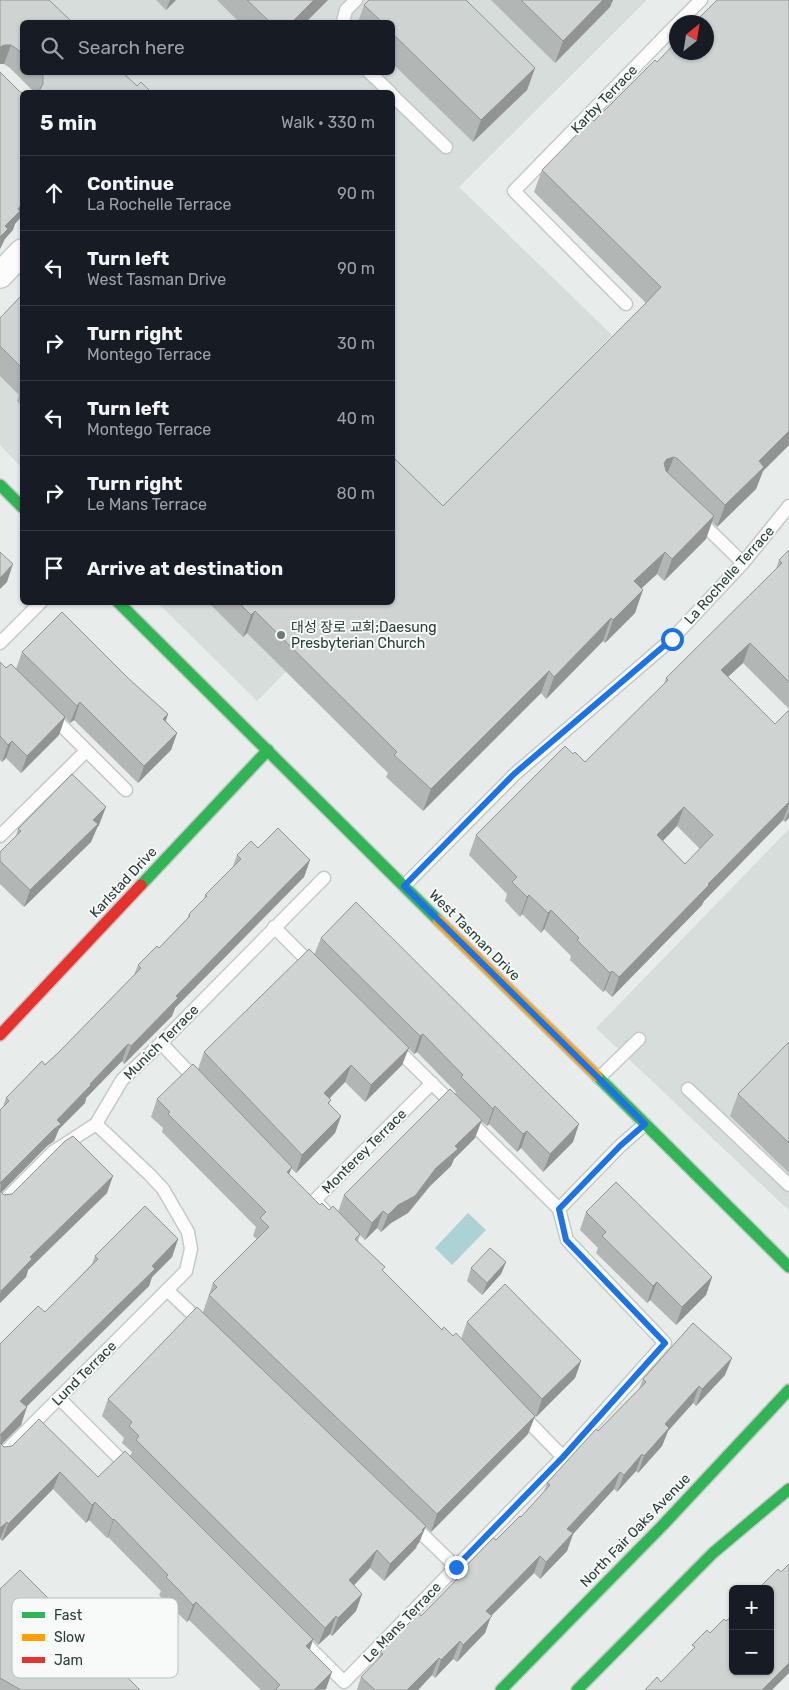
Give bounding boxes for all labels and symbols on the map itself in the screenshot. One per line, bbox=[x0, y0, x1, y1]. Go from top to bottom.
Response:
north arrow bbox=[669, 15, 714, 60]
street label: Karby Terrace bbox=[568, 62, 641, 137]
street label: La Rochelle Terrace bbox=[681, 523, 778, 628]
place label: 대성 장로 교회;Daesung Presbyterian Church bbox=[291, 619, 437, 652]
route start bbox=[661, 628, 684, 651]
marker: 대성 장로 교회;Daesung Presbyterian Church bbox=[275, 629, 287, 641]
street label: Karlstad Drive bbox=[86, 843, 161, 921]
street label: West Tasman Drive bbox=[426, 886, 524, 985]
street label: Munich Terrace bbox=[120, 1001, 203, 1083]
street label: Monterey Terrace bbox=[319, 1105, 410, 1197]
street label: Lund Terrace bbox=[49, 1337, 120, 1409]
street label: North Fair Oaks Avenue bbox=[577, 1470, 694, 1591]
route end bbox=[445, 1556, 468, 1579]
street label: Le Mans Terrace bbox=[360, 1579, 445, 1666]
legend bbox=[12, 1598, 178, 1678]
text: Fast bbox=[54, 1607, 83, 1624]
text: Slow bbox=[54, 1629, 85, 1646]
text: Jam bbox=[54, 1652, 83, 1669]

